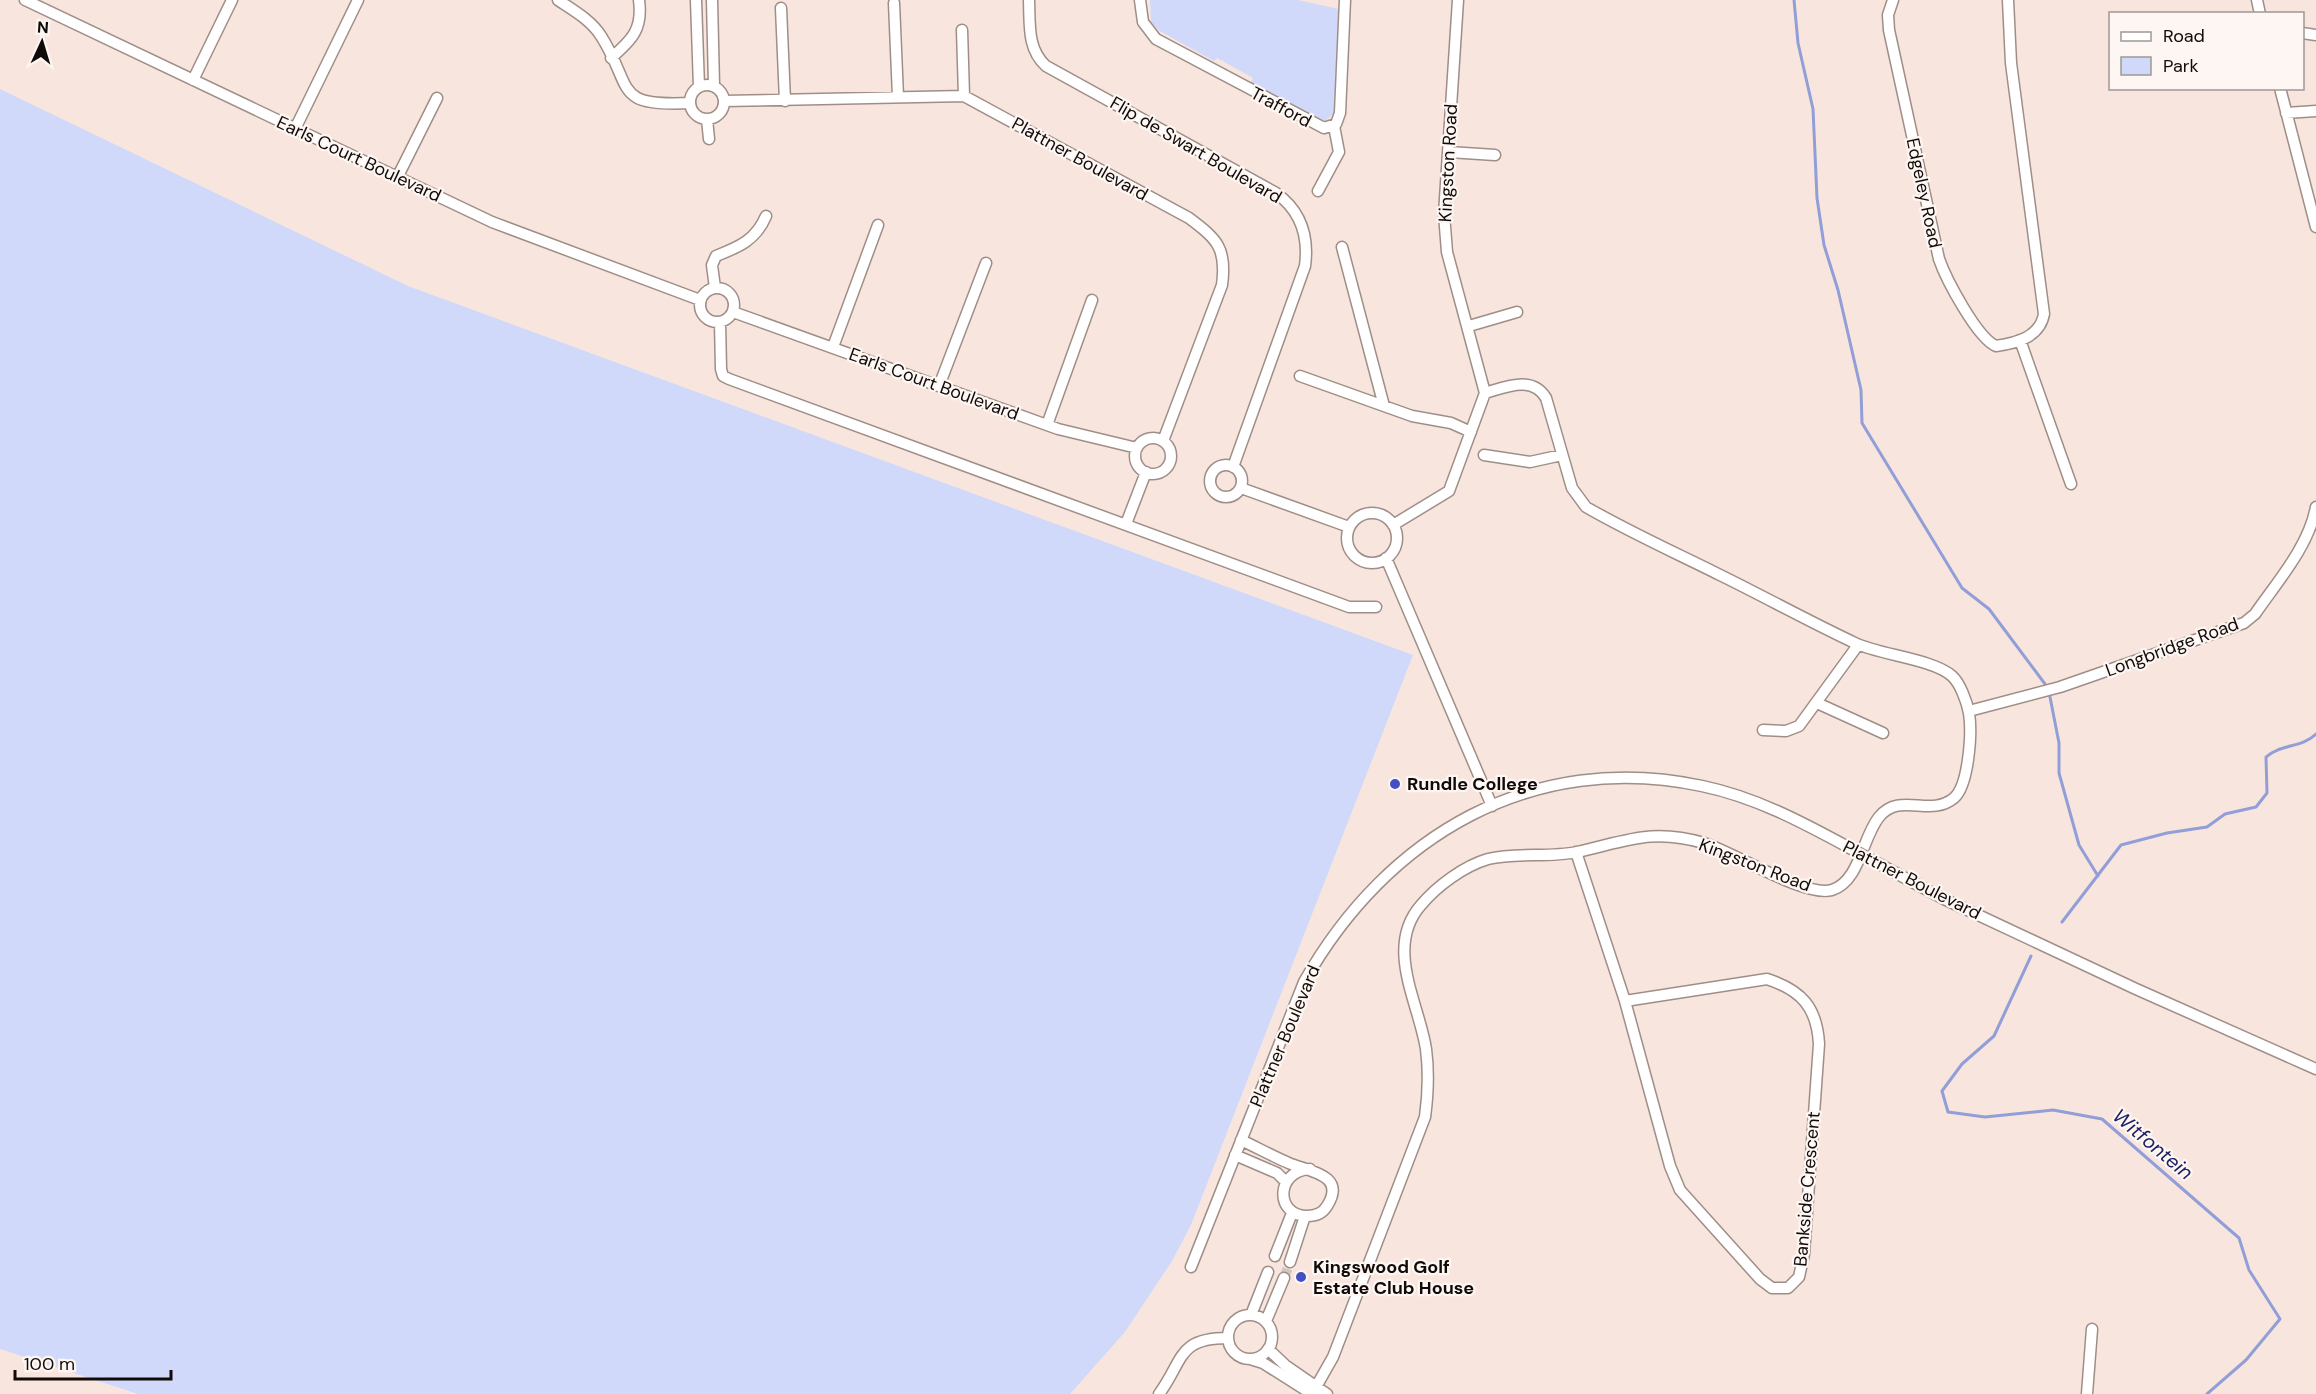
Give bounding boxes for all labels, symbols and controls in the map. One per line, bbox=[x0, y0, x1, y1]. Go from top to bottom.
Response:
north arrow bbox=[12, 12, 72, 72]
legend bbox=[2109, 12, 2304, 90]
text: N bbox=[36, 17, 50, 38]
text: Road bbox=[2163, 24, 2205, 48]
text: Park bbox=[2163, 54, 2199, 78]
street label: Trafford bbox=[1246, 81, 1316, 133]
street label: Flip de Swart Boulevard bbox=[1106, 91, 1286, 209]
street label: Kingston Road bbox=[1433, 103, 1463, 223]
street label: Earls Court Boulevard bbox=[273, 110, 445, 208]
street label: Plattner Boulevard bbox=[1008, 112, 1152, 206]
street label: Edgeley Road bbox=[1901, 136, 1947, 250]
street label: Earls Court Boulevard bbox=[846, 342, 1022, 426]
street label: Longbridge Road bbox=[2102, 612, 2242, 682]
place label: Rundle College bbox=[1407, 772, 1538, 796]
marker: Rundle College bbox=[1388, 777, 1402, 791]
street label: Kingston Road bbox=[1695, 833, 1815, 897]
street label: Plattner Boulevard bbox=[1839, 835, 1985, 925]
street label: Plattner Boulevard bbox=[1244, 961, 1326, 1111]
water label: Witfontein bbox=[2107, 1103, 2199, 1185]
street label: Bankside Crescent bbox=[1788, 1110, 1826, 1268]
place label: Kingswood Golf Estate Club House bbox=[1313, 1255, 1474, 1300]
marker: Kingswood Golf Estate Club House bbox=[1294, 1270, 1308, 1284]
scale bar bbox=[15, 1343, 171, 1381]
text: 100 m bbox=[24, 1352, 75, 1376]

